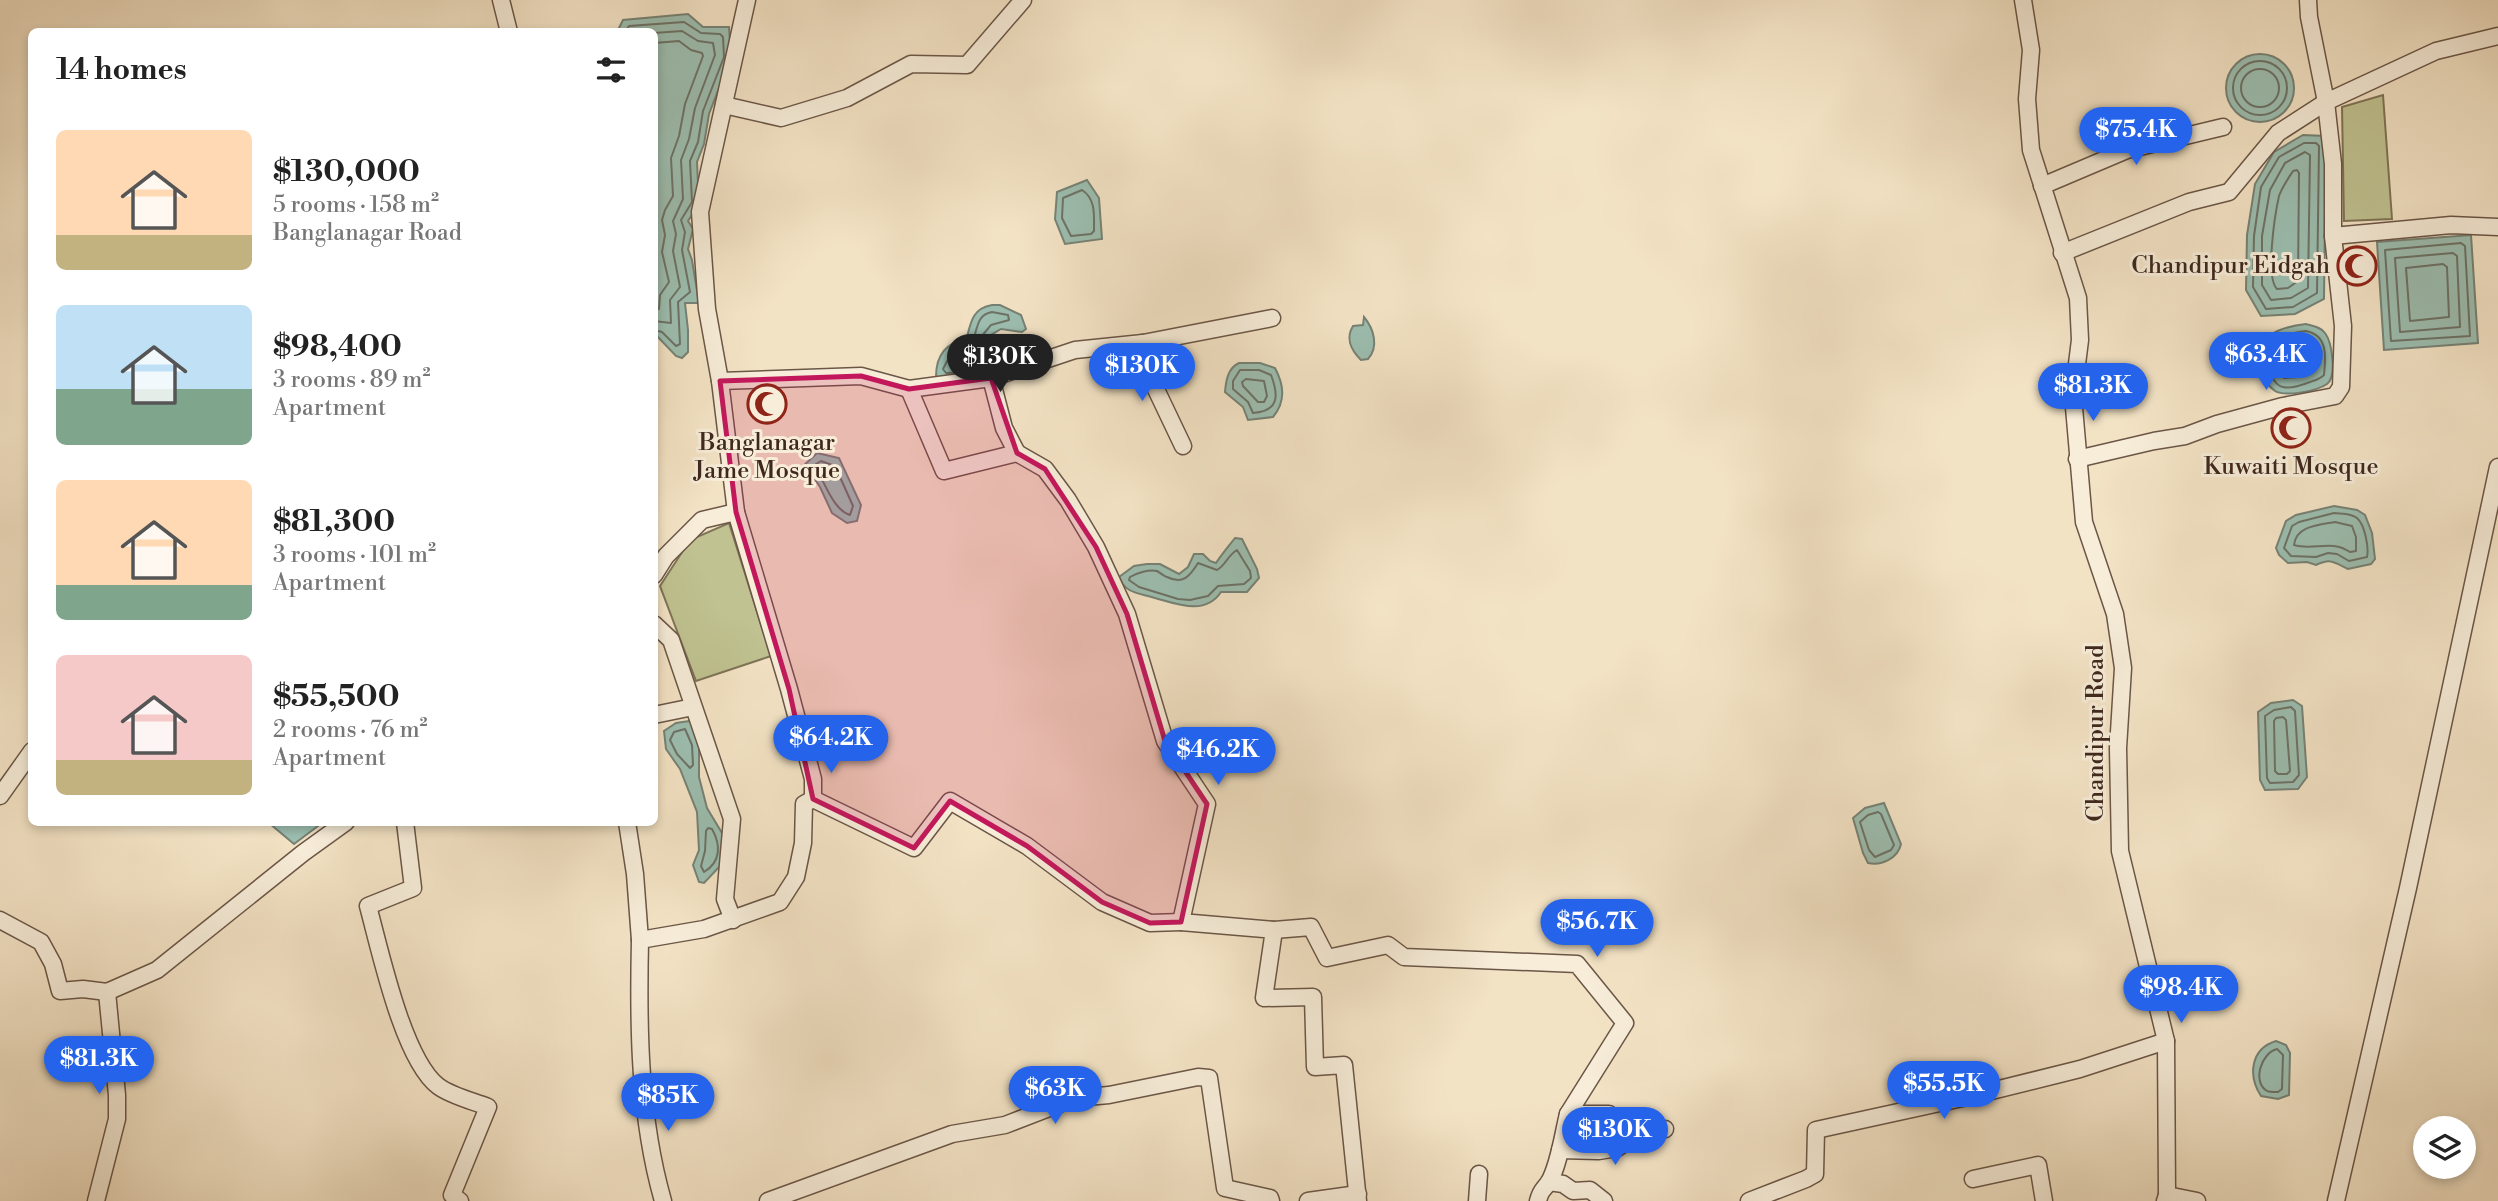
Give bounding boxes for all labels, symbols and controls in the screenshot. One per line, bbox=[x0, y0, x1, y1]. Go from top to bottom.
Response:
text: 14 homes bbox=[56, 51, 187, 89]
icon: filters bbox=[592, 51, 630, 89]
pin: $75.4K bbox=[2079, 108, 2193, 167]
text: $75.4K bbox=[2095, 116, 2177, 144]
text: $130,000 bbox=[273, 153, 420, 191]
icon: home bbox=[112, 158, 196, 242]
text: 5 rooms · 158 m² bbox=[273, 191, 439, 219]
text: Banglanagar Road bbox=[273, 219, 462, 247]
mosque icon: Chandipur Eidgah bbox=[2336, 245, 2378, 287]
place label: Chandipur Eidgah bbox=[2131, 251, 2330, 281]
text: $98,400 bbox=[273, 328, 402, 366]
pin: $63.4K bbox=[2209, 332, 2323, 392]
icon: home bbox=[112, 333, 196, 417]
pin: $130K bbox=[951, 334, 1049, 394]
text: $63.4K bbox=[2225, 341, 2307, 369]
text: $130K bbox=[963, 343, 1037, 371]
pin: $130K bbox=[1093, 344, 1191, 403]
text: $130K bbox=[1105, 352, 1179, 380]
pin: $81.3K bbox=[2036, 364, 2150, 423]
text: 3 rooms · 89 m² bbox=[273, 366, 430, 394]
text: $81.3K bbox=[2054, 372, 2132, 400]
mosque icon: Banglanagar Jame Mosque bbox=[746, 383, 788, 425]
text: Apartment bbox=[273, 394, 386, 422]
mosque icon: Kuwaiti Mosque bbox=[2270, 407, 2312, 449]
place label: Banglanagar Jame Mosque bbox=[693, 428, 840, 486]
place label: Kuwaiti Mosque bbox=[2203, 452, 2379, 482]
text: $81,300 bbox=[273, 503, 395, 541]
icon: home bbox=[112, 508, 196, 592]
text: 3 rooms · 101 m² bbox=[273, 541, 436, 569]
text: Apartment bbox=[273, 569, 386, 597]
street label: Chandipur Road bbox=[2081, 644, 2111, 822]
text: $55,500 bbox=[273, 678, 399, 716]
icon: home bbox=[112, 683, 196, 767]
text: 2 rooms · 76 m² bbox=[273, 716, 428, 744]
pin: $64.2K bbox=[774, 716, 888, 775]
text: $64.2K bbox=[789, 724, 873, 752]
pin: $46.2K bbox=[1161, 728, 1275, 787]
text: $46.2K bbox=[1177, 736, 1259, 764]
text: Apartment bbox=[273, 744, 386, 772]
pin: $56.7K bbox=[1540, 900, 1654, 959]
text: $56.7K bbox=[1557, 908, 1637, 936]
pin: $98.4K bbox=[2124, 965, 2238, 1025]
text: $98.4K bbox=[2139, 974, 2223, 1002]
pin: $81.3K bbox=[42, 1036, 156, 1096]
text: $81.3K bbox=[60, 1045, 138, 1073]
pin: $55.5K bbox=[1887, 1062, 2001, 1121]
pin: $63K bbox=[1014, 1066, 1096, 1126]
text: $55.5K bbox=[1903, 1070, 1985, 1098]
pin: $85K bbox=[627, 1074, 709, 1133]
text: $63K bbox=[1025, 1075, 1085, 1103]
text: $85K bbox=[637, 1082, 699, 1110]
pin: $130K bbox=[1566, 1108, 1664, 1167]
text: $130K bbox=[1578, 1116, 1652, 1144]
map controls bbox=[2413, 1116, 2476, 1179]
button: layers bbox=[2413, 1116, 2476, 1179]

